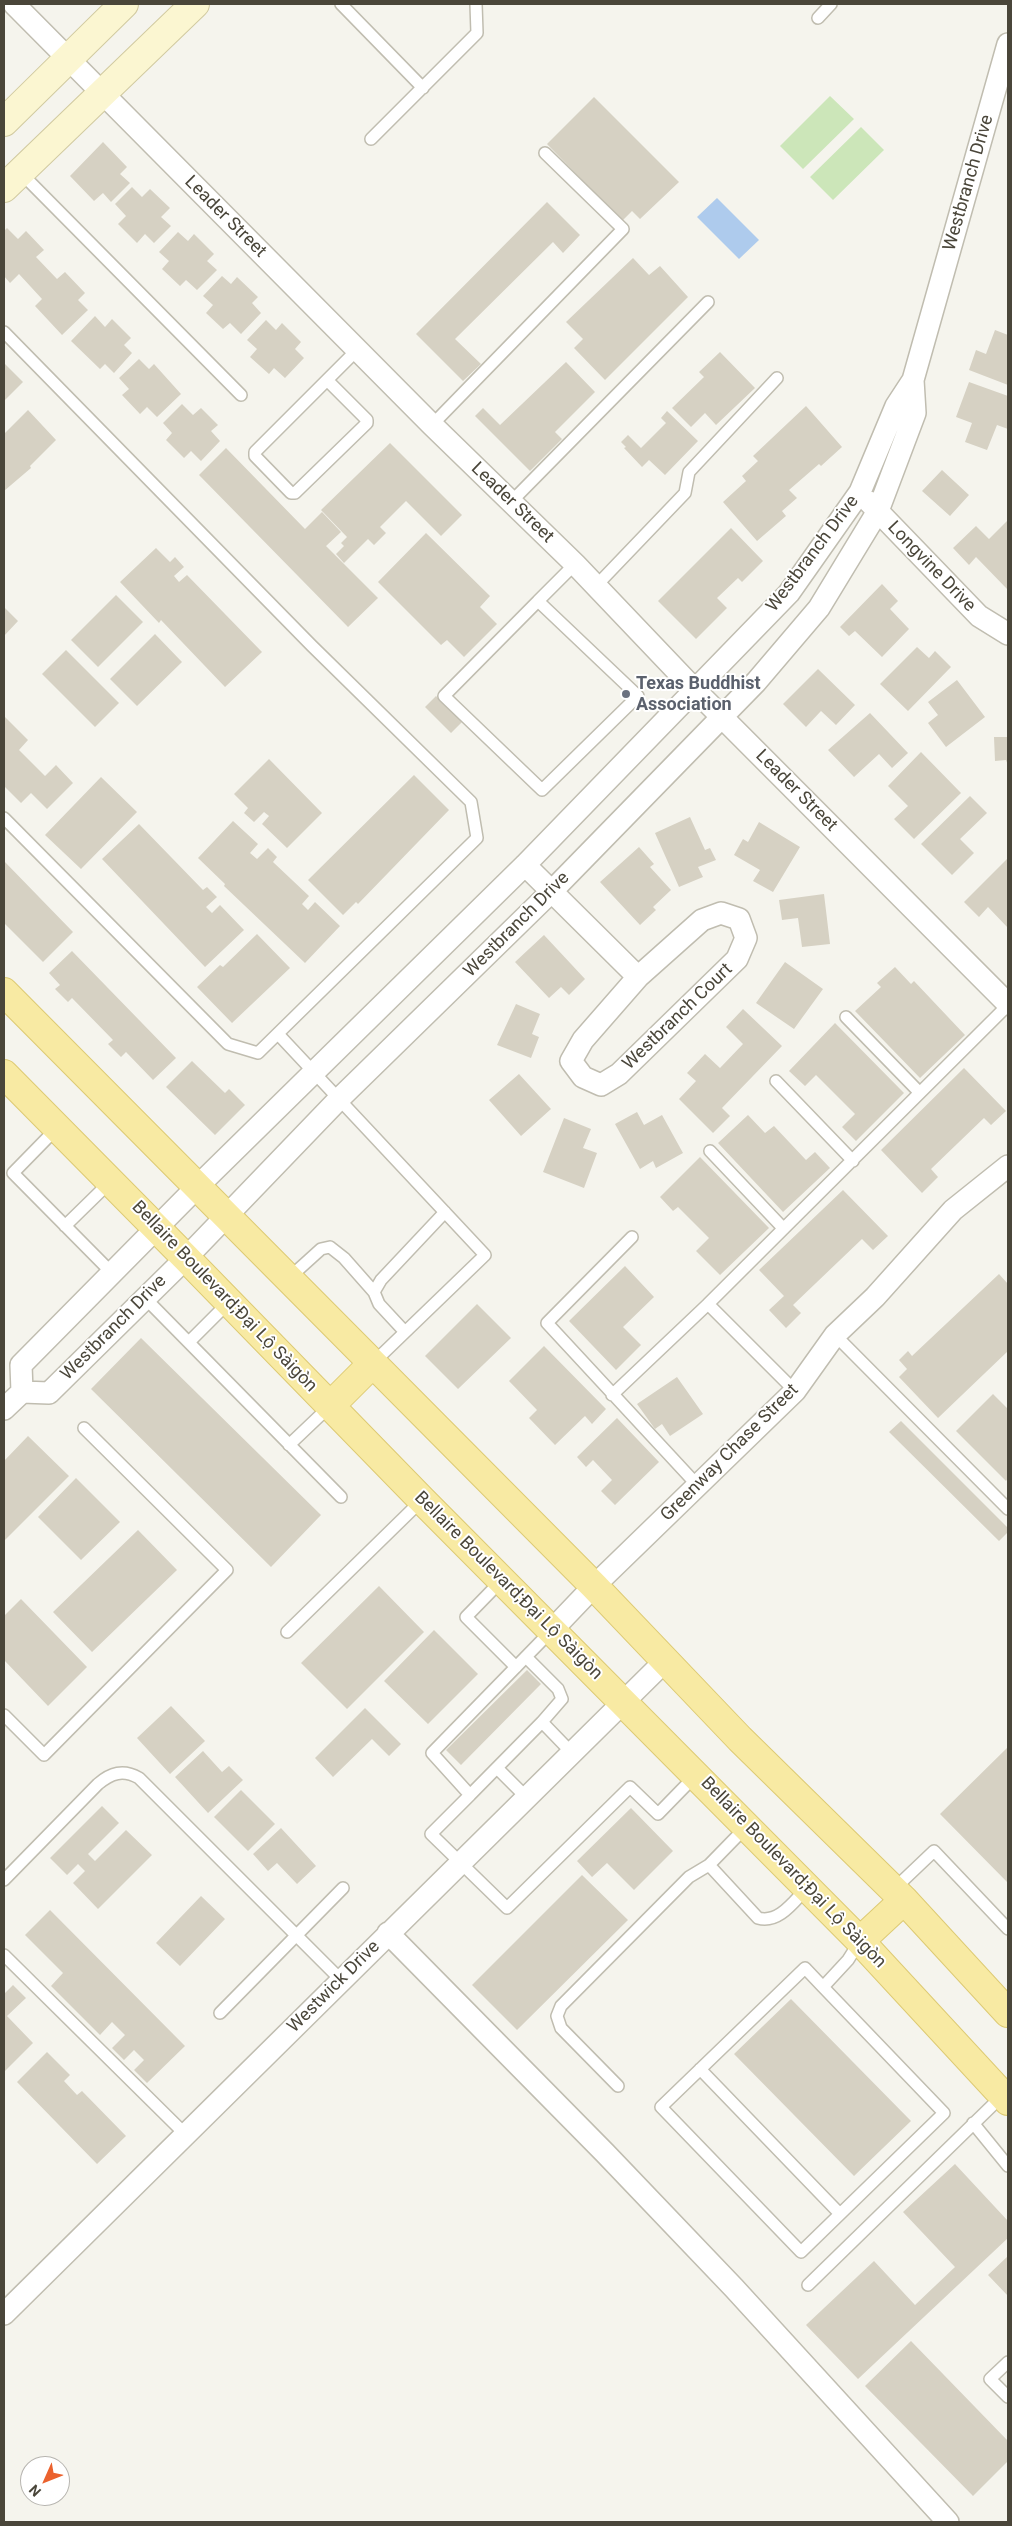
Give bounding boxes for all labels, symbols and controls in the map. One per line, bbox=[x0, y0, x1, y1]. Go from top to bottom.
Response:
street label: Westbranch Drive bbox=[939, 113, 999, 253]
street label: Leader Street bbox=[180, 172, 270, 262]
street label: Leader Street bbox=[466, 458, 558, 548]
street label: Westbranch Drive bbox=[762, 491, 864, 617]
street label: Longvine Drive bbox=[882, 517, 980, 617]
place label: Texas Buddhist Association bbox=[636, 673, 761, 716]
marker: Texas Buddhist Association bbox=[620, 688, 632, 700]
street label: Leader Street bbox=[751, 746, 841, 836]
street label: Westbranch Drive bbox=[460, 868, 574, 982]
street label: Westbranch Court bbox=[619, 959, 737, 1075]
street label: Bellaire Boulevard;Đại Lộ Sàigòn bbox=[127, 1197, 321, 1397]
street label: Westbranch Drive bbox=[57, 1271, 171, 1385]
street label: Greenway Chase Street bbox=[657, 1380, 803, 1526]
street label: Bellaire Boulevard;Đại Lộ Sàigòn bbox=[409, 1487, 607, 1685]
street label: Bellaire Boulevard;Đại Lộ Sàigòn bbox=[696, 1773, 890, 1973]
street label: Westwick Drive bbox=[283, 1936, 385, 2038]
north arrow bbox=[20, 2456, 70, 2506]
text: N bbox=[26, 2482, 44, 2500]

